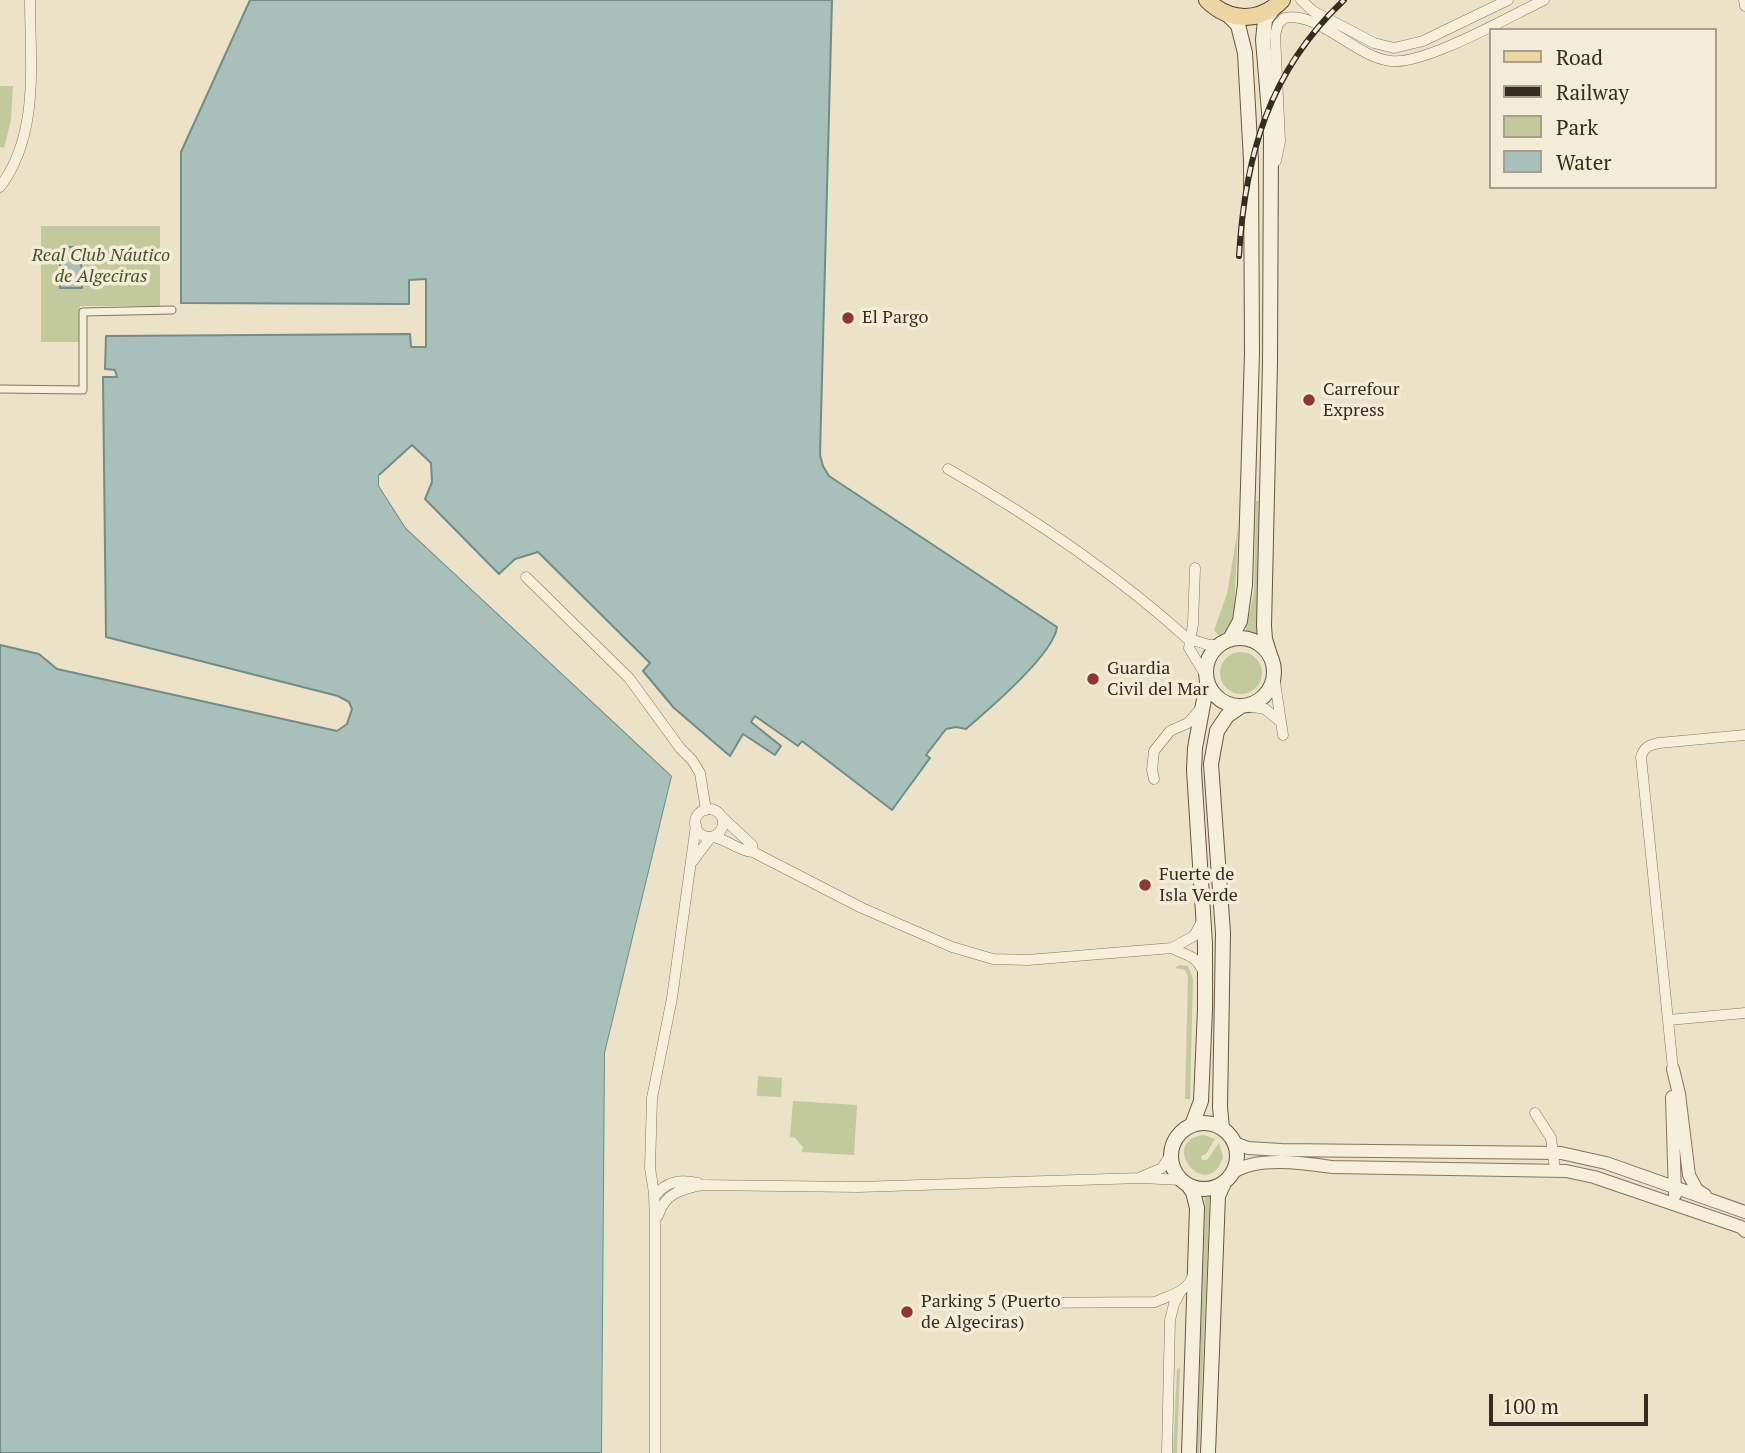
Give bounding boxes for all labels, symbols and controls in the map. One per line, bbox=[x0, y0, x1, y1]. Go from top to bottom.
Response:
legend bbox=[1490, 28, 1717, 189]
text: Road bbox=[1556, 43, 1603, 71]
text: Railway bbox=[1556, 78, 1629, 106]
text: Park bbox=[1556, 113, 1598, 141]
text: Water bbox=[1556, 148, 1611, 176]
park label: Real Club Náutico de Algeciras bbox=[32, 245, 170, 288]
place label: El Pargo bbox=[862, 307, 928, 329]
marker: El Pargo bbox=[840, 310, 856, 326]
place label: Carrefour Express bbox=[1323, 379, 1400, 422]
marker: Carrefour Express bbox=[1301, 392, 1317, 408]
place label: Guardia Civil del Mar bbox=[1107, 658, 1209, 700]
marker: Guardia Civil del Mar bbox=[1085, 671, 1101, 687]
place label: Fuerte de Isla Verde bbox=[1159, 864, 1238, 906]
marker: Fuerte de Isla Verde bbox=[1137, 877, 1153, 893]
place label: Parking 5 (Puerto de Algeciras) bbox=[921, 1291, 1061, 1334]
marker: Parking 5 (Puerto de Algeciras) bbox=[899, 1304, 915, 1320]
scale bar bbox=[1493, 1380, 1652, 1424]
text: 100 m bbox=[1502, 1392, 1559, 1420]

